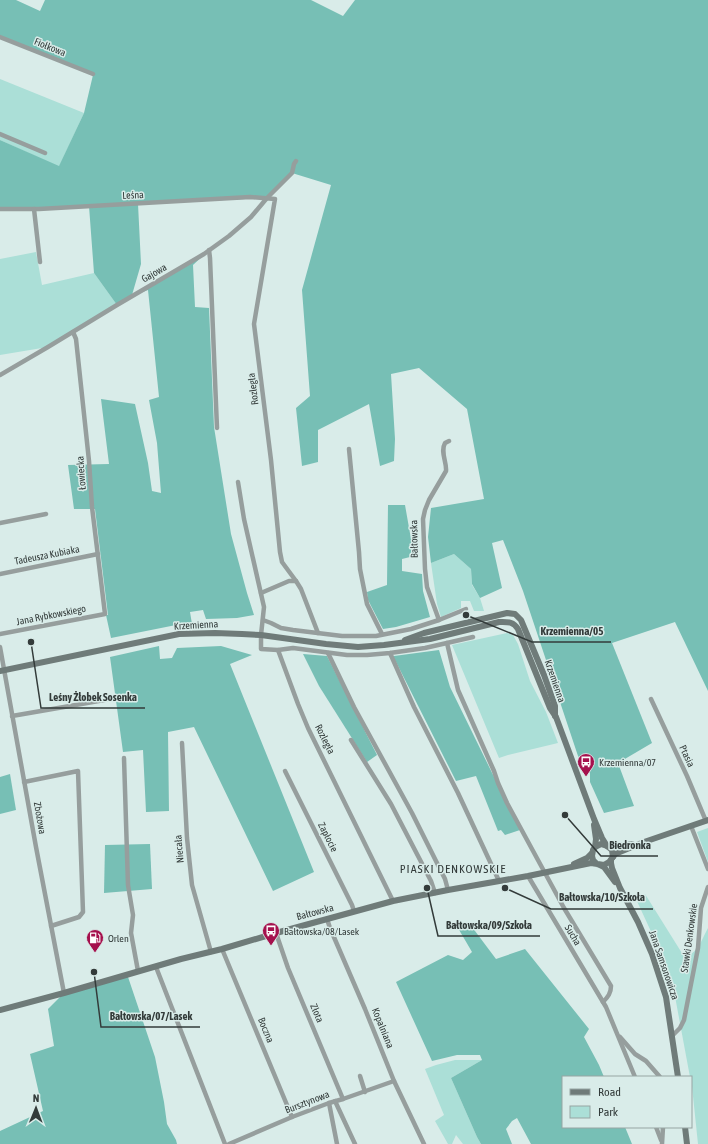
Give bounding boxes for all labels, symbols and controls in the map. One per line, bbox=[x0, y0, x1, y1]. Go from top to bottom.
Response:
street label: Fiołkowa bbox=[33, 36, 68, 58]
street label: Leśna bbox=[122, 189, 144, 201]
street label: Gajowa bbox=[139, 261, 169, 285]
street label: Rozległa bbox=[246, 372, 260, 405]
street label: Łowiecka bbox=[74, 455, 88, 490]
street label: Bałtowska bbox=[408, 520, 420, 558]
street label: Tadeusza Kubiaka bbox=[14, 543, 81, 567]
street label: Jana Rybkowskiego bbox=[15, 603, 87, 627]
street label: Krzemienna bbox=[174, 618, 219, 632]
callout: Krzemienna/05 bbox=[532, 619, 611, 642]
text: Krzemienna/05 bbox=[541, 625, 603, 637]
street label: Krzemienna bbox=[543, 658, 568, 704]
callout: Leśny Żłobek Sosenka bbox=[41, 685, 145, 708]
text: Leśny Żłobek Sosenka bbox=[49, 691, 137, 703]
street label: Rozległa bbox=[313, 722, 337, 756]
street label: Ptasia bbox=[677, 743, 697, 769]
bus stop icon: Krzemienna/07 bbox=[576, 752, 596, 777]
place label: Krzemienna/07 bbox=[599, 757, 656, 768]
street label: Zbożowa bbox=[32, 801, 48, 835]
street label: Zapłocie bbox=[316, 820, 340, 854]
callout: Biedronka bbox=[601, 833, 658, 856]
street label: Niecała bbox=[172, 834, 186, 864]
text: Biedronka bbox=[609, 839, 651, 851]
district label: PIASKI DENKOWSKIE bbox=[400, 862, 506, 876]
callout: Bałtowska/10/Szkoła bbox=[551, 886, 653, 909]
text: Bałtowska/10/Szkoła bbox=[559, 891, 645, 903]
street label: Bałtowska bbox=[295, 902, 335, 922]
street label: Stawki Denkowskie bbox=[679, 902, 699, 973]
callout: Bałtowska/09/Szkoła bbox=[438, 913, 540, 936]
text: Bałtowska/09/Szkoła bbox=[446, 919, 532, 931]
bus stop icon: Bałtowska/08/Lasek bbox=[261, 921, 281, 946]
street label: Sucha bbox=[563, 923, 584, 948]
place label: Bałtowska/08/Lasek bbox=[284, 926, 360, 937]
fuel station icon: Orlen bbox=[85, 928, 105, 953]
street label: Jana Samsonowicza bbox=[647, 929, 681, 1001]
place label: Orlen bbox=[108, 933, 129, 944]
street label: Złota bbox=[308, 1002, 326, 1024]
callout: Bałtowska/07/Lasek bbox=[101, 1004, 200, 1027]
street label: Kopalniana bbox=[370, 1006, 396, 1050]
text: Bałtowska/07/Lasek bbox=[110, 1010, 192, 1022]
street label: Boczna bbox=[256, 1016, 276, 1045]
legend bbox=[562, 1076, 692, 1128]
text: Road bbox=[598, 1085, 621, 1099]
north arrow bbox=[16, 1088, 56, 1128]
street label: Bursztynowa bbox=[283, 1088, 331, 1115]
text: N bbox=[33, 1092, 40, 1104]
text: Park bbox=[598, 1105, 619, 1119]

